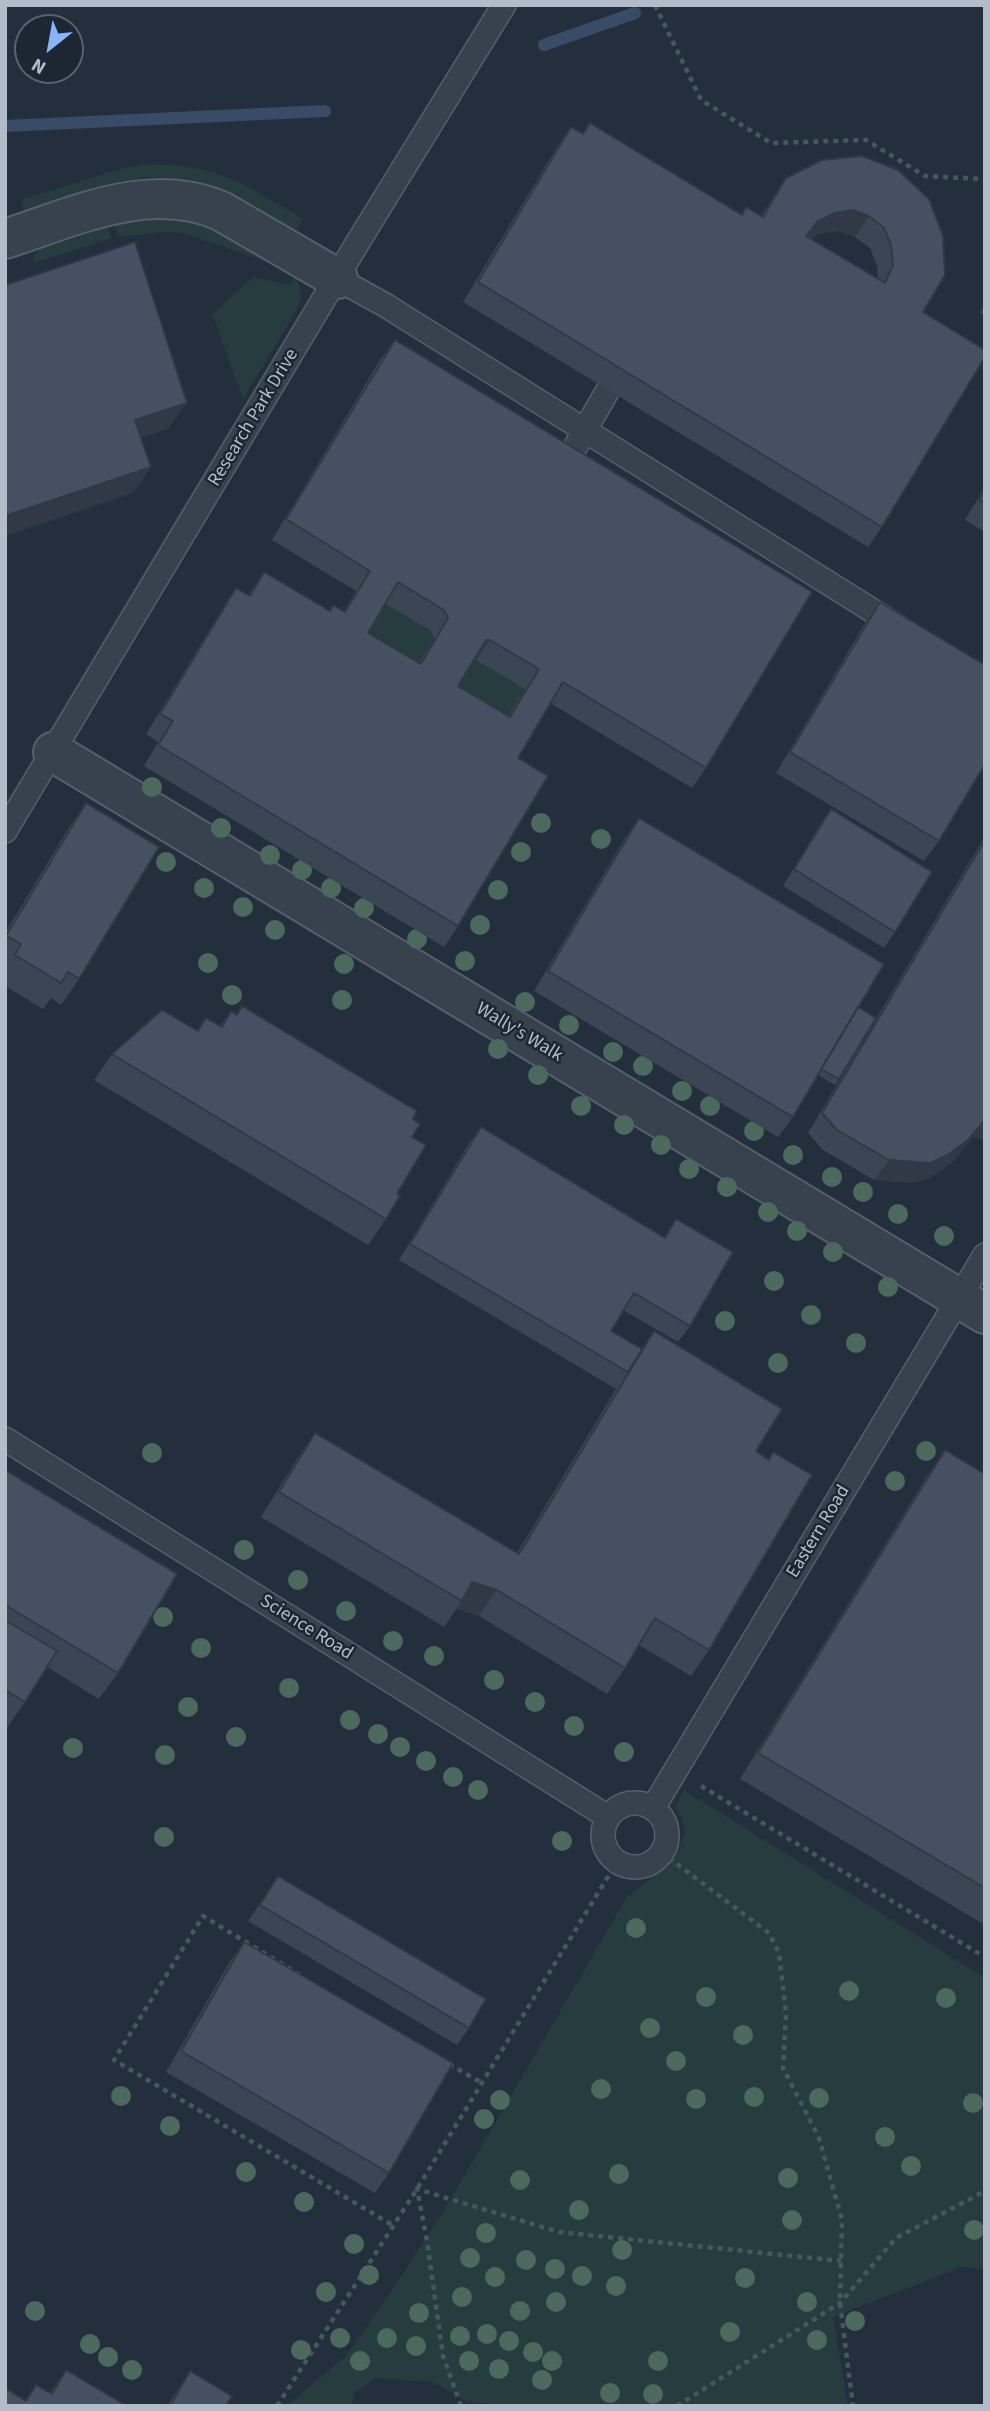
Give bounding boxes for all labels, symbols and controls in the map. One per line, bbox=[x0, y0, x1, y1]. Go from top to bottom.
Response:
north arrow bbox=[14, 14, 84, 84]
text: N bbox=[27, 51, 51, 81]
street label: Research Park Drive bbox=[204, 345, 304, 491]
street label: Wally's Walk bbox=[471, 998, 567, 1068]
street label: Eastern Road bbox=[782, 1481, 856, 1583]
street label: Science Road bbox=[255, 1590, 357, 1666]

